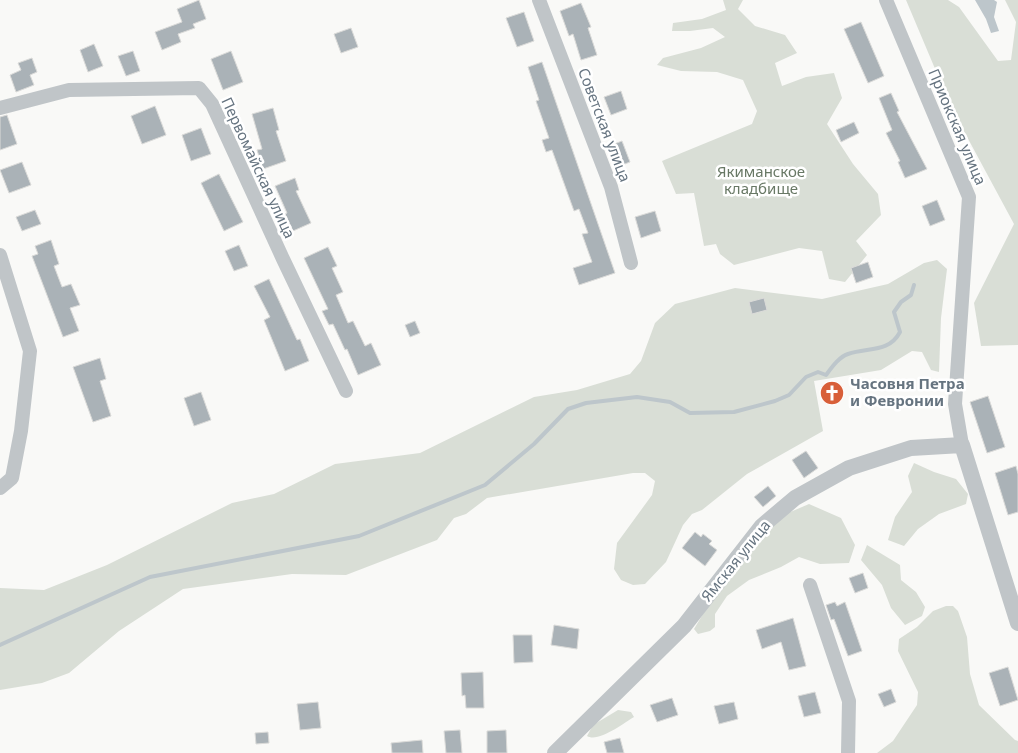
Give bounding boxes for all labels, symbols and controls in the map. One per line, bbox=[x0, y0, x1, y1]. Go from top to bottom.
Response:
street label: Советская улица bbox=[574, 65, 636, 184]
street label: Приокская улица bbox=[924, 65, 991, 188]
street label: Первомайская улица bbox=[217, 94, 300, 241]
park label: Якиманское кладбище bbox=[717, 161, 805, 198]
place label: Часовня Петра и Февронии bbox=[850, 373, 965, 410]
church icon: Часовня Петра и Февронии bbox=[819, 380, 845, 406]
street label: Ямская улица bbox=[696, 515, 774, 605]

